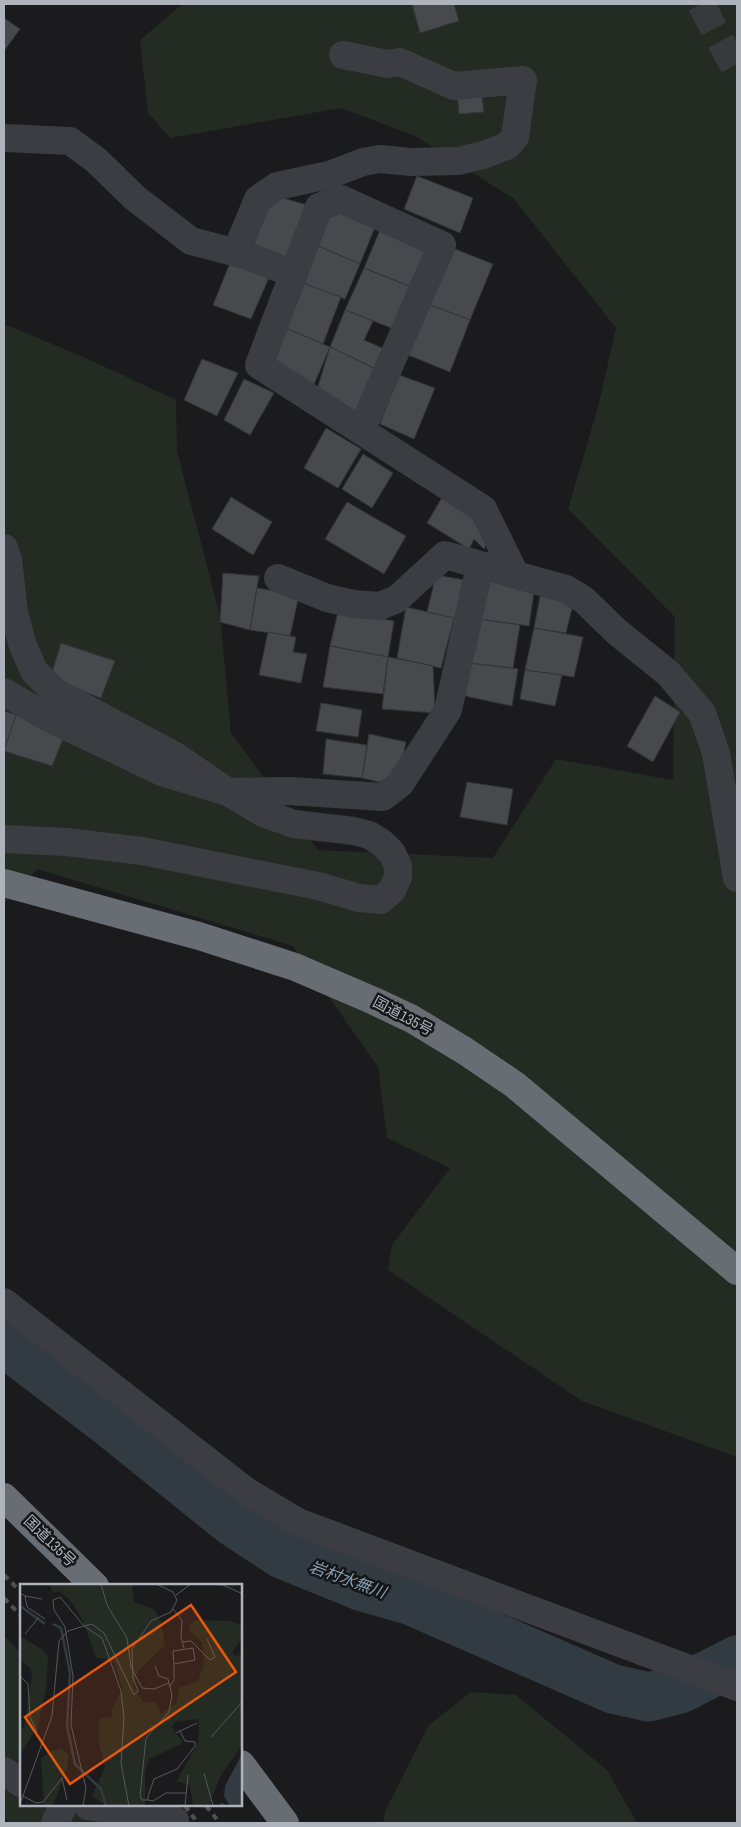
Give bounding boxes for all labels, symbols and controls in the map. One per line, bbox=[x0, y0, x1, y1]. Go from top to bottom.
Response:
street label: 国道135号 bbox=[369, 991, 437, 1040]
street label: 国道135号 bbox=[19, 1510, 81, 1571]
water label: 岩村水無川 bbox=[307, 1555, 391, 1604]
inset map bbox=[20, 1584, 242, 1807]

